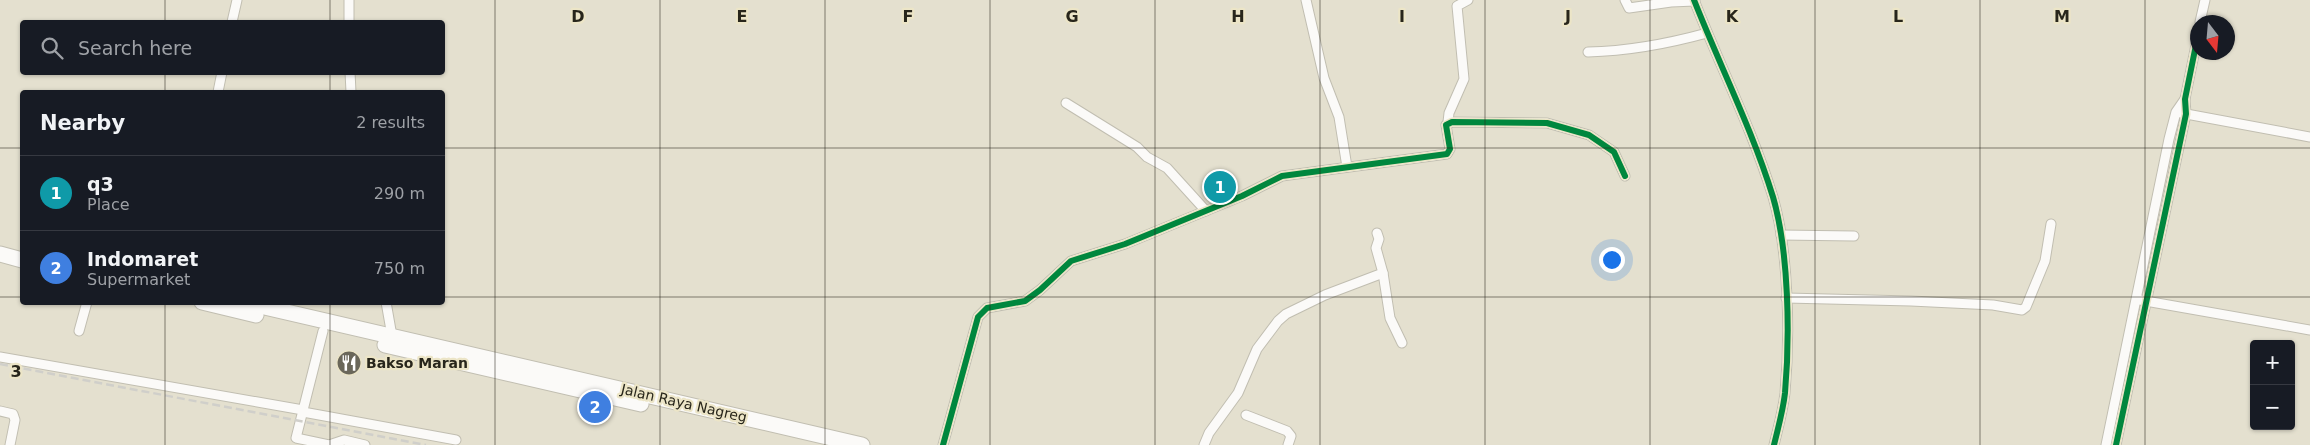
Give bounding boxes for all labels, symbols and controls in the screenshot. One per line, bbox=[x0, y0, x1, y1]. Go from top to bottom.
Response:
text: D bbox=[571, 7, 585, 26]
text: E bbox=[737, 7, 747, 26]
text: F bbox=[903, 7, 913, 26]
text: G bbox=[1065, 7, 1079, 26]
text: H bbox=[1231, 7, 1245, 26]
text: I bbox=[1399, 7, 1405, 26]
text: J bbox=[1564, 7, 1571, 26]
text: K bbox=[1726, 7, 1739, 26]
text: L bbox=[1893, 7, 1903, 26]
text: M bbox=[2054, 7, 2070, 26]
north arrow bbox=[2190, 15, 2235, 60]
search box bbox=[20, 20, 445, 75]
icon: search bbox=[38, 34, 66, 62]
text: Search here bbox=[78, 37, 192, 59]
text: Nearby bbox=[40, 111, 125, 135]
text: 2 results bbox=[356, 113, 425, 132]
pin: 1 bbox=[1204, 168, 1236, 206]
text: q3 bbox=[87, 173, 114, 195]
text: 1 bbox=[50, 184, 62, 203]
text: 290 m bbox=[374, 184, 425, 203]
text: Place bbox=[87, 195, 130, 214]
your location bbox=[1599, 247, 1625, 273]
text: Indomaret bbox=[87, 248, 198, 270]
text: 2 bbox=[50, 259, 62, 278]
text: 750 m bbox=[374, 259, 425, 278]
text: Supermarket bbox=[87, 270, 190, 289]
map controls bbox=[2250, 340, 2295, 430]
button: + bbox=[2250, 340, 2295, 385]
restaurant icon: Bakso Maran bbox=[336, 350, 362, 376]
place label: Bakso Maran bbox=[366, 355, 468, 371]
text: 3 bbox=[10, 362, 22, 381]
street label: Jalan Raya Nagreg bbox=[619, 381, 749, 425]
button: − bbox=[2250, 385, 2295, 430]
pin: 2 bbox=[579, 388, 611, 426]

